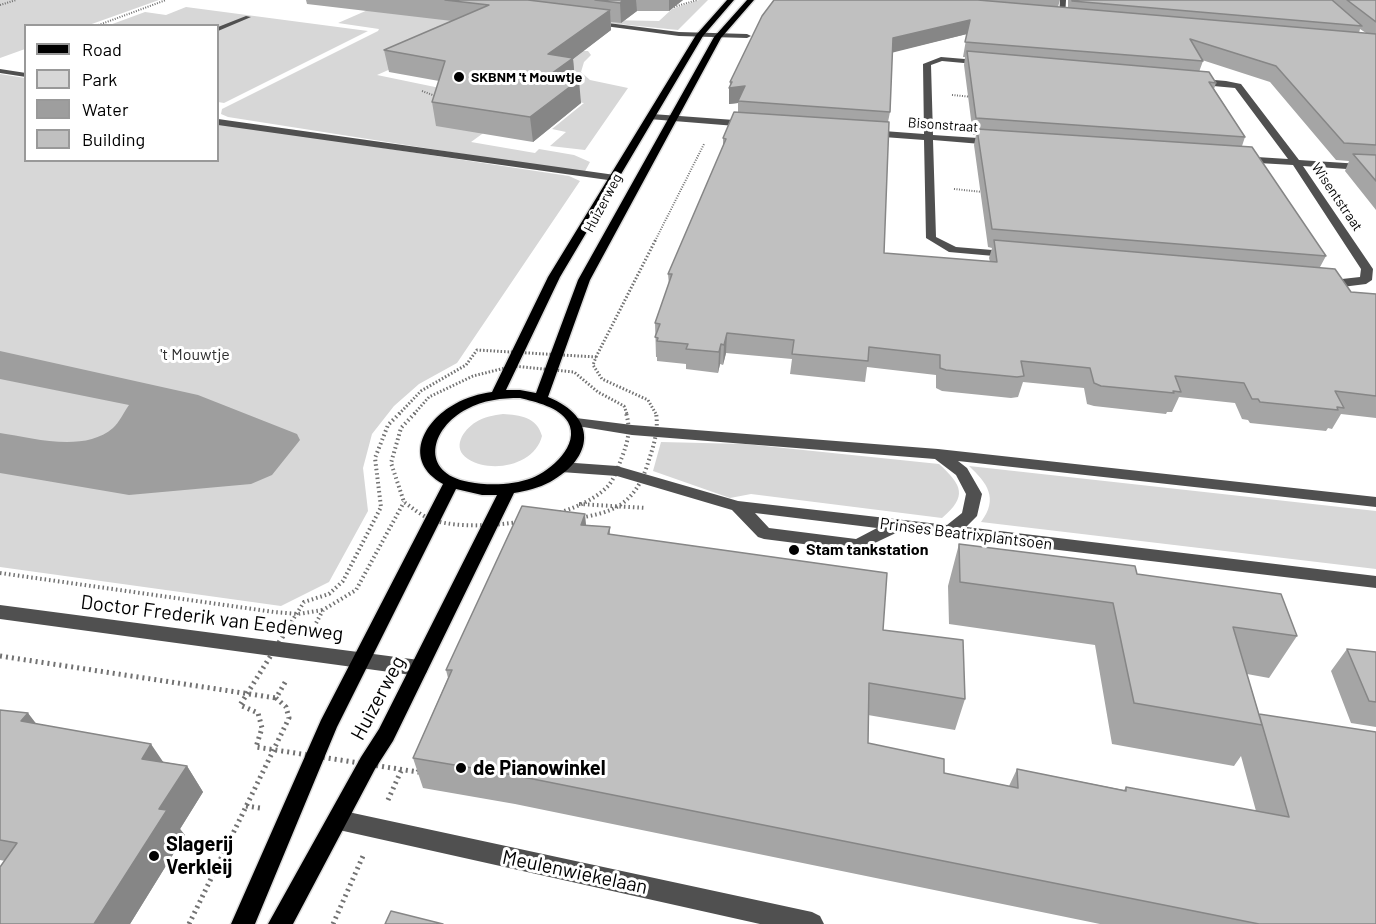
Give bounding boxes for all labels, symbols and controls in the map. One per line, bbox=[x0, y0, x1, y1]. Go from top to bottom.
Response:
legend bbox=[24, 24, 219, 162]
text: Road bbox=[82, 38, 122, 60]
text: Park bbox=[82, 68, 117, 90]
place label: SKBNM 't Mouwtje bbox=[471, 69, 582, 85]
marker: SKBNM 't Mouwtje bbox=[452, 70, 466, 84]
text: Water bbox=[82, 98, 129, 120]
street label: Bisonstraat bbox=[907, 114, 979, 136]
text: Building bbox=[82, 128, 145, 150]
street label: Wisentstraat bbox=[1308, 160, 1366, 234]
street label: Huizerweg bbox=[581, 171, 625, 235]
park label: 't Mouwtje bbox=[160, 345, 230, 365]
street label: Prinses Beatrixplantsoen bbox=[879, 514, 1053, 554]
place label: Stam tankstation bbox=[806, 540, 928, 560]
marker: Stam tankstation bbox=[787, 543, 801, 557]
street label: Doctor Frederik van Eedenweg bbox=[79, 590, 345, 646]
street label: Huizerweg bbox=[346, 652, 410, 744]
place label: de Pianowinkel bbox=[473, 756, 606, 780]
marker: de Pianowinkel bbox=[454, 761, 468, 775]
place label: Slagerij Verkleij bbox=[166, 832, 233, 879]
street label: Meulenwiekelaan bbox=[500, 845, 650, 899]
marker: Slagerij Verkleij bbox=[147, 849, 161, 863]

